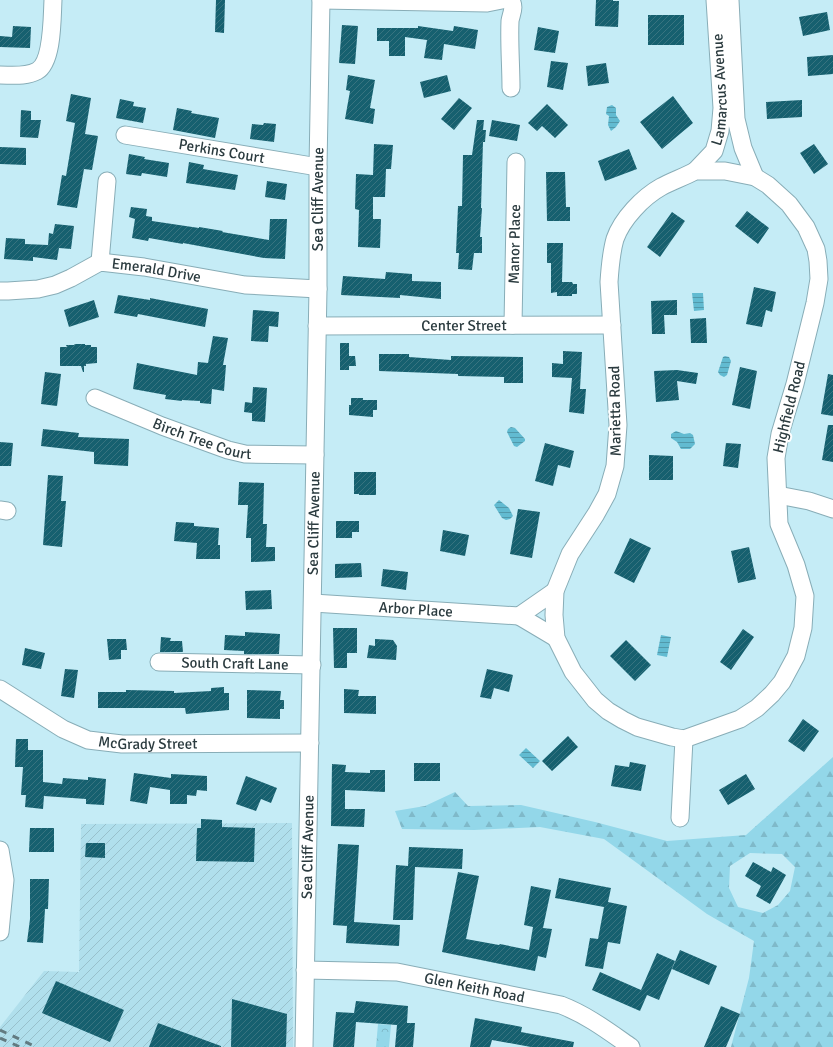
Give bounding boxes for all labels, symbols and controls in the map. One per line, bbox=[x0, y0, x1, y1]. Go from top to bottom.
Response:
street label: Lamarcus Avenue bbox=[707, 33, 731, 148]
street label: Perkins Court bbox=[177, 135, 266, 167]
street label: Sea Cliff Avenue bbox=[309, 147, 327, 251]
street label: Manor Place bbox=[505, 204, 524, 284]
street label: Emerald Drive bbox=[111, 254, 202, 286]
street label: Center Street bbox=[421, 316, 507, 335]
street label: Highfield Road bbox=[769, 359, 809, 455]
street label: Marietta Road bbox=[605, 366, 625, 456]
street label: Birch Tree Court bbox=[150, 414, 251, 463]
street label: Sea Cliff Avenue bbox=[304, 471, 324, 575]
street label: Arbor Place bbox=[378, 598, 453, 621]
street label: South Craft Lane bbox=[181, 653, 289, 674]
street label: McGrady Street bbox=[97, 732, 197, 753]
street label: Sea Cliff Avenue bbox=[298, 795, 318, 899]
street label: Glen Keith Road bbox=[423, 969, 526, 1006]

